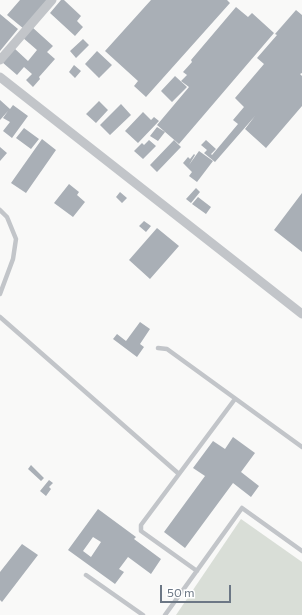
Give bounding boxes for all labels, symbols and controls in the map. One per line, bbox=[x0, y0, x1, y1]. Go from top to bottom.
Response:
scale bar bbox=[162, 577, 233, 603]
text: 50 m bbox=[167, 585, 195, 599]

